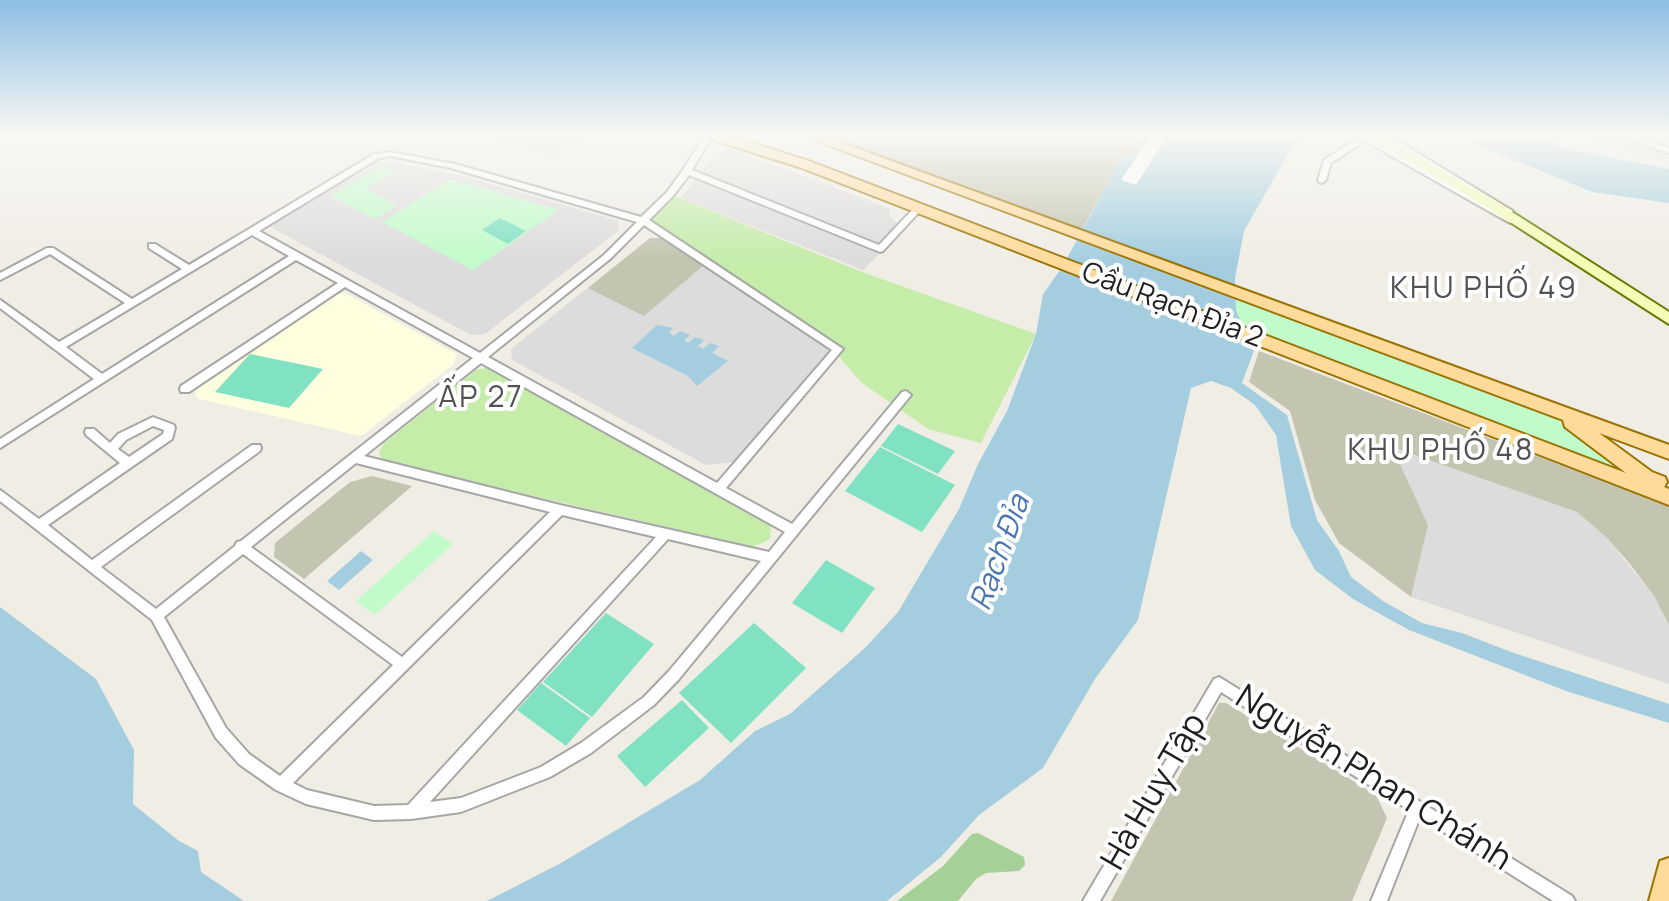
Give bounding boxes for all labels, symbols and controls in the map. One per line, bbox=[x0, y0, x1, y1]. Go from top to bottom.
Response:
street label: Cầu Rạch Đỉa 2 bbox=[1077, 256, 1267, 356]
district label: KHU PHỐ 49 bbox=[1390, 272, 1578, 308]
district label: ẤP 27 bbox=[438, 381, 524, 417]
district label: KHU PHỐ 48 bbox=[1348, 434, 1534, 470]
water label: Rạch Đỉa bbox=[964, 491, 1038, 615]
street label: Nguyễn Phan Chánh bbox=[1228, 678, 1518, 880]
street label: Hà Huy Tập bbox=[1094, 706, 1216, 878]

